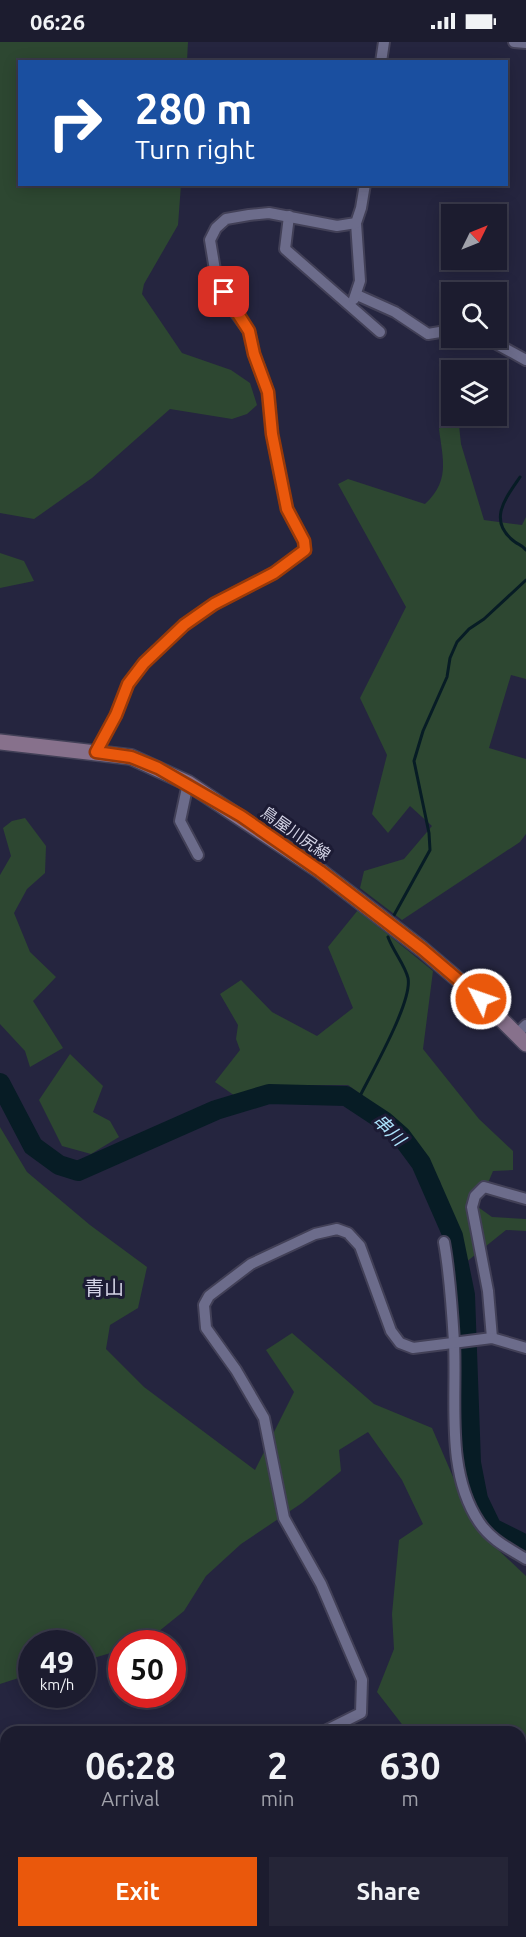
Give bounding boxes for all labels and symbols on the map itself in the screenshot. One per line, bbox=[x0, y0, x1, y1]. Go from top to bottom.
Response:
north arrow bbox=[441, 204, 507, 270]
pin bbox=[198, 266, 249, 317]
street label: 鳥屋川尻線 bbox=[258, 803, 334, 863]
position arrow bbox=[449, 967, 513, 1031]
water label: 串川 bbox=[370, 1110, 411, 1150]
district label: 青山 bbox=[84, 1276, 124, 1299]
speed limit sign: 50 bbox=[108, 1630, 186, 1708]

